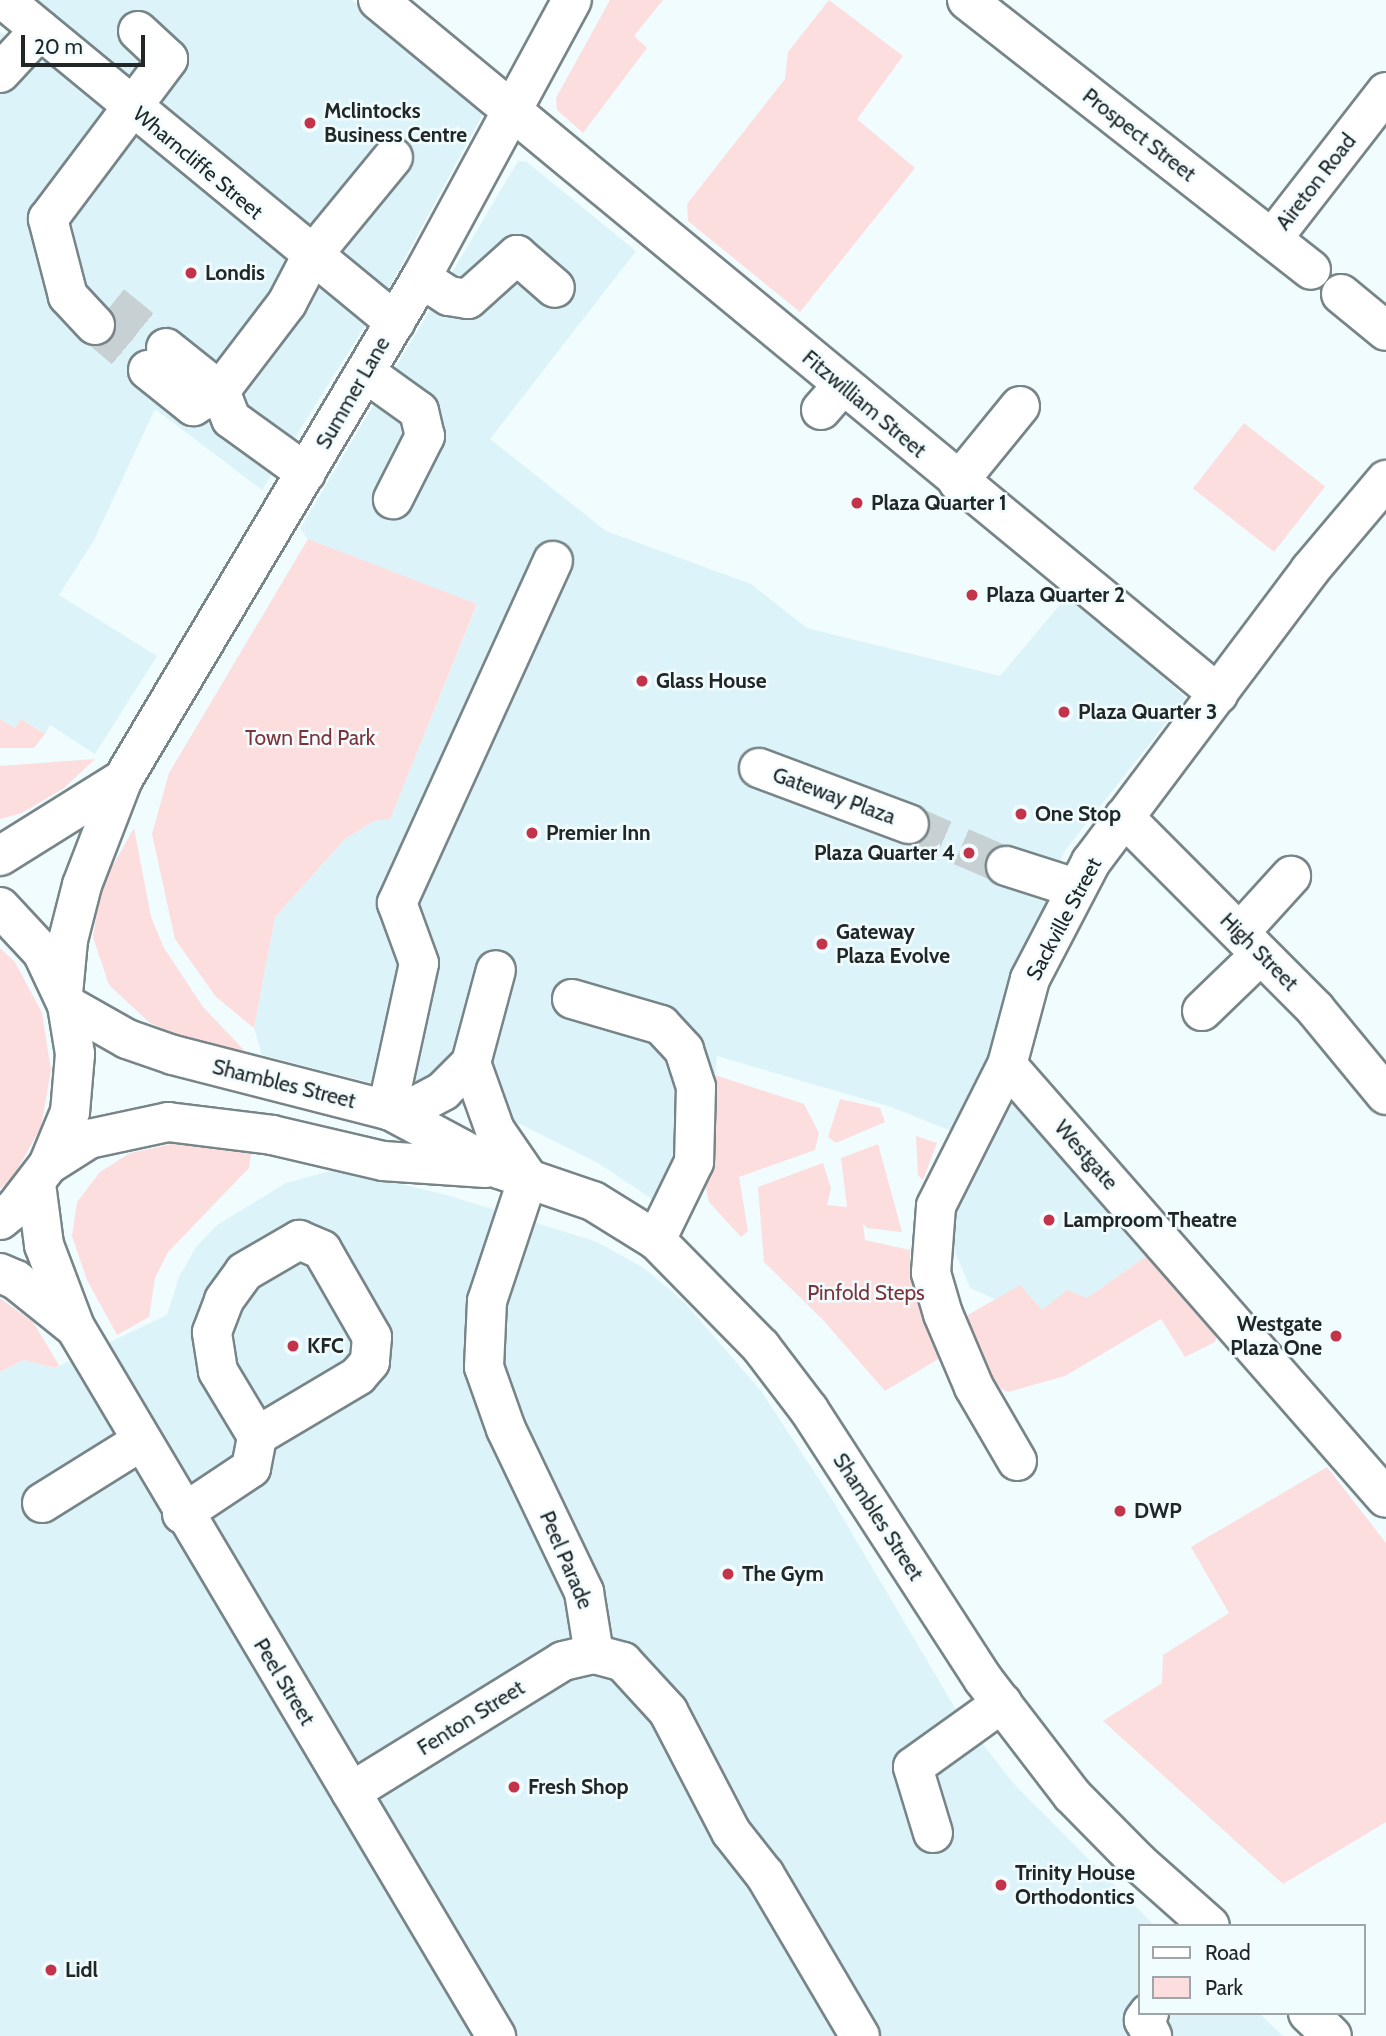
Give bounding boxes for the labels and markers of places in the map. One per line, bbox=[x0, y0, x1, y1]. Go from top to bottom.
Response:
place label: Mclintocks Business Centre bbox=[324, 98, 467, 148]
marker: Mclintocks Business Centre bbox=[302, 115, 318, 131]
place label: Londis bbox=[205, 260, 265, 286]
marker: Londis bbox=[183, 265, 199, 281]
place label: Plaza Quarter 1 bbox=[871, 490, 1007, 516]
marker: Plaza Quarter 1 bbox=[849, 495, 865, 511]
place label: Plaza Quarter 2 bbox=[986, 582, 1125, 608]
marker: Plaza Quarter 2 bbox=[964, 587, 980, 603]
place label: Glass House bbox=[656, 668, 767, 694]
marker: Glass House bbox=[634, 673, 650, 689]
place label: Plaza Quarter 3 bbox=[1078, 699, 1217, 725]
marker: Plaza Quarter 3 bbox=[1056, 704, 1072, 720]
place label: One Stop bbox=[1035, 801, 1121, 827]
marker: One Stop bbox=[1013, 806, 1029, 822]
place label: Premier Inn bbox=[546, 820, 651, 846]
marker: Premier Inn bbox=[524, 825, 540, 841]
place label: Plaza Quarter 4 bbox=[814, 840, 955, 866]
marker: Plaza Quarter 4 bbox=[961, 845, 977, 861]
place label: Gateway Plaza Evolve bbox=[836, 919, 950, 969]
marker: Gateway Plaza Evolve bbox=[814, 936, 830, 952]
place label: Lamproom Theatre bbox=[1063, 1207, 1237, 1233]
marker: Lamproom Theatre bbox=[1041, 1212, 1057, 1228]
place label: Westgate Plaza One bbox=[1230, 1311, 1322, 1361]
marker: Westgate Plaza One bbox=[1328, 1328, 1344, 1344]
place label: KFC bbox=[307, 1333, 344, 1359]
marker: KFC bbox=[285, 1338, 301, 1354]
place label: DWP bbox=[1134, 1498, 1182, 1524]
marker: DWP bbox=[1112, 1503, 1128, 1519]
place label: The Gym bbox=[742, 1561, 824, 1587]
marker: The Gym bbox=[720, 1566, 736, 1582]
place label: Fresh Shop bbox=[528, 1774, 629, 1800]
marker: Fresh Shop bbox=[506, 1779, 522, 1795]
place label: Trinity House Orthodontics bbox=[1015, 1860, 1135, 1910]
marker: Trinity House Orthodontics bbox=[993, 1877, 1009, 1893]
place label: Lidl bbox=[65, 1957, 98, 1983]
marker: Lidl bbox=[43, 1962, 59, 1978]

